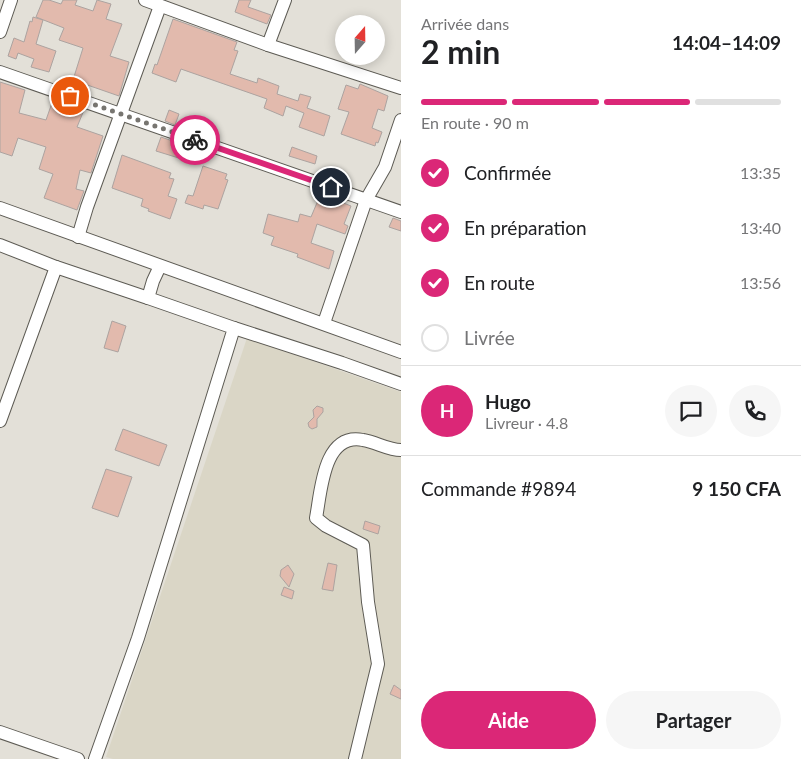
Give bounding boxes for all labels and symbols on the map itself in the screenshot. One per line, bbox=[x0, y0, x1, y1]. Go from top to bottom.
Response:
north arrow bbox=[335, 15, 385, 65]
pin bbox=[49, 75, 91, 117]
courier bbox=[170, 115, 220, 165]
pin bbox=[310, 166, 352, 208]

